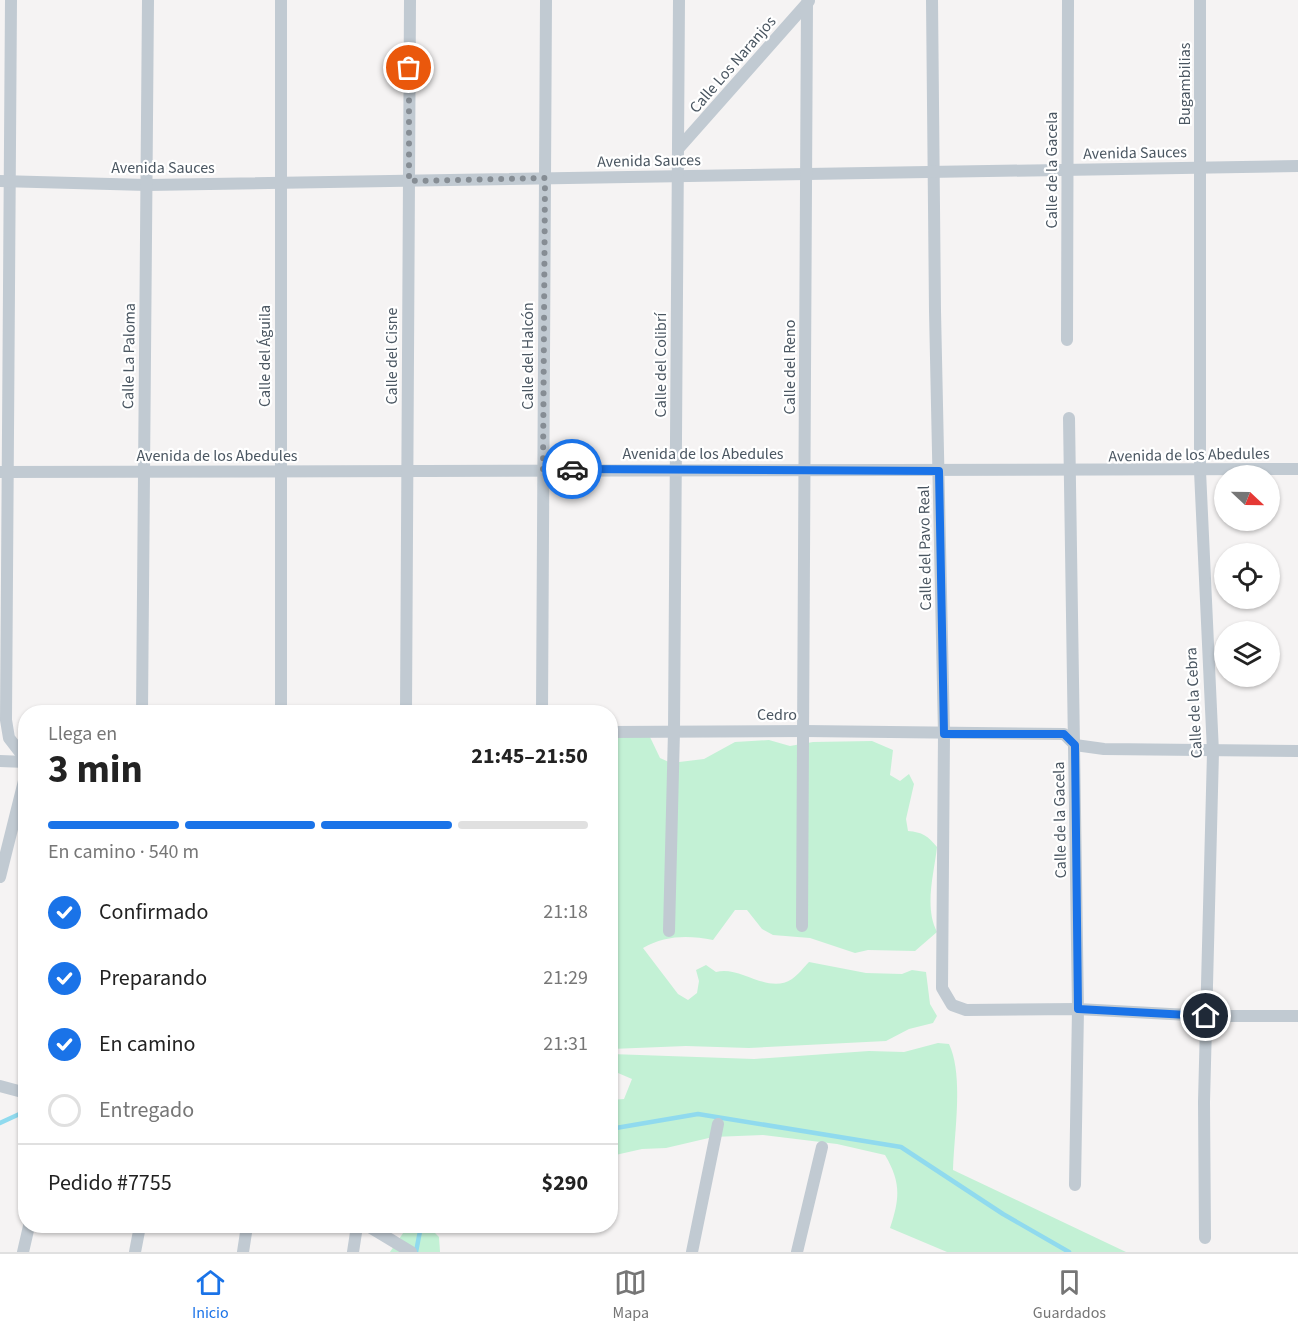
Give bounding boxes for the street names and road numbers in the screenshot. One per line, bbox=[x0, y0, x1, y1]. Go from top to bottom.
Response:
street label: Calle Los Naranjos bbox=[684, 11, 781, 118]
street label: Bugambilias bbox=[1174, 42, 1196, 125]
street label: Calle de la Gacela bbox=[1041, 112, 1063, 228]
street label: Avenida Sauces bbox=[1083, 141, 1187, 165]
street label: Avenida Sauces bbox=[597, 149, 701, 173]
street label: Avenida Sauces bbox=[111, 157, 215, 179]
street label: Calle del Halcón bbox=[517, 302, 539, 410]
street label: Calle La Paloma bbox=[117, 303, 141, 409]
street label: Calle del Águila bbox=[254, 305, 276, 407]
street label: Calle del Cisne bbox=[381, 307, 403, 405]
street label: Calle del Colibrí bbox=[650, 312, 672, 417]
street label: Calle del Reno bbox=[779, 320, 801, 414]
street label: Avenida de los Abedules bbox=[622, 443, 784, 465]
street label: Avenida de los Abedules bbox=[1108, 443, 1270, 467]
street label: Avenida de los Abedules bbox=[136, 445, 298, 467]
street label: Calle del Pavo Real bbox=[913, 485, 937, 611]
street label: Calle de la Cebra bbox=[1180, 647, 1208, 759]
street label: Cedro bbox=[757, 704, 797, 726]
street label: Calle de la Gacela bbox=[1048, 761, 1072, 879]

